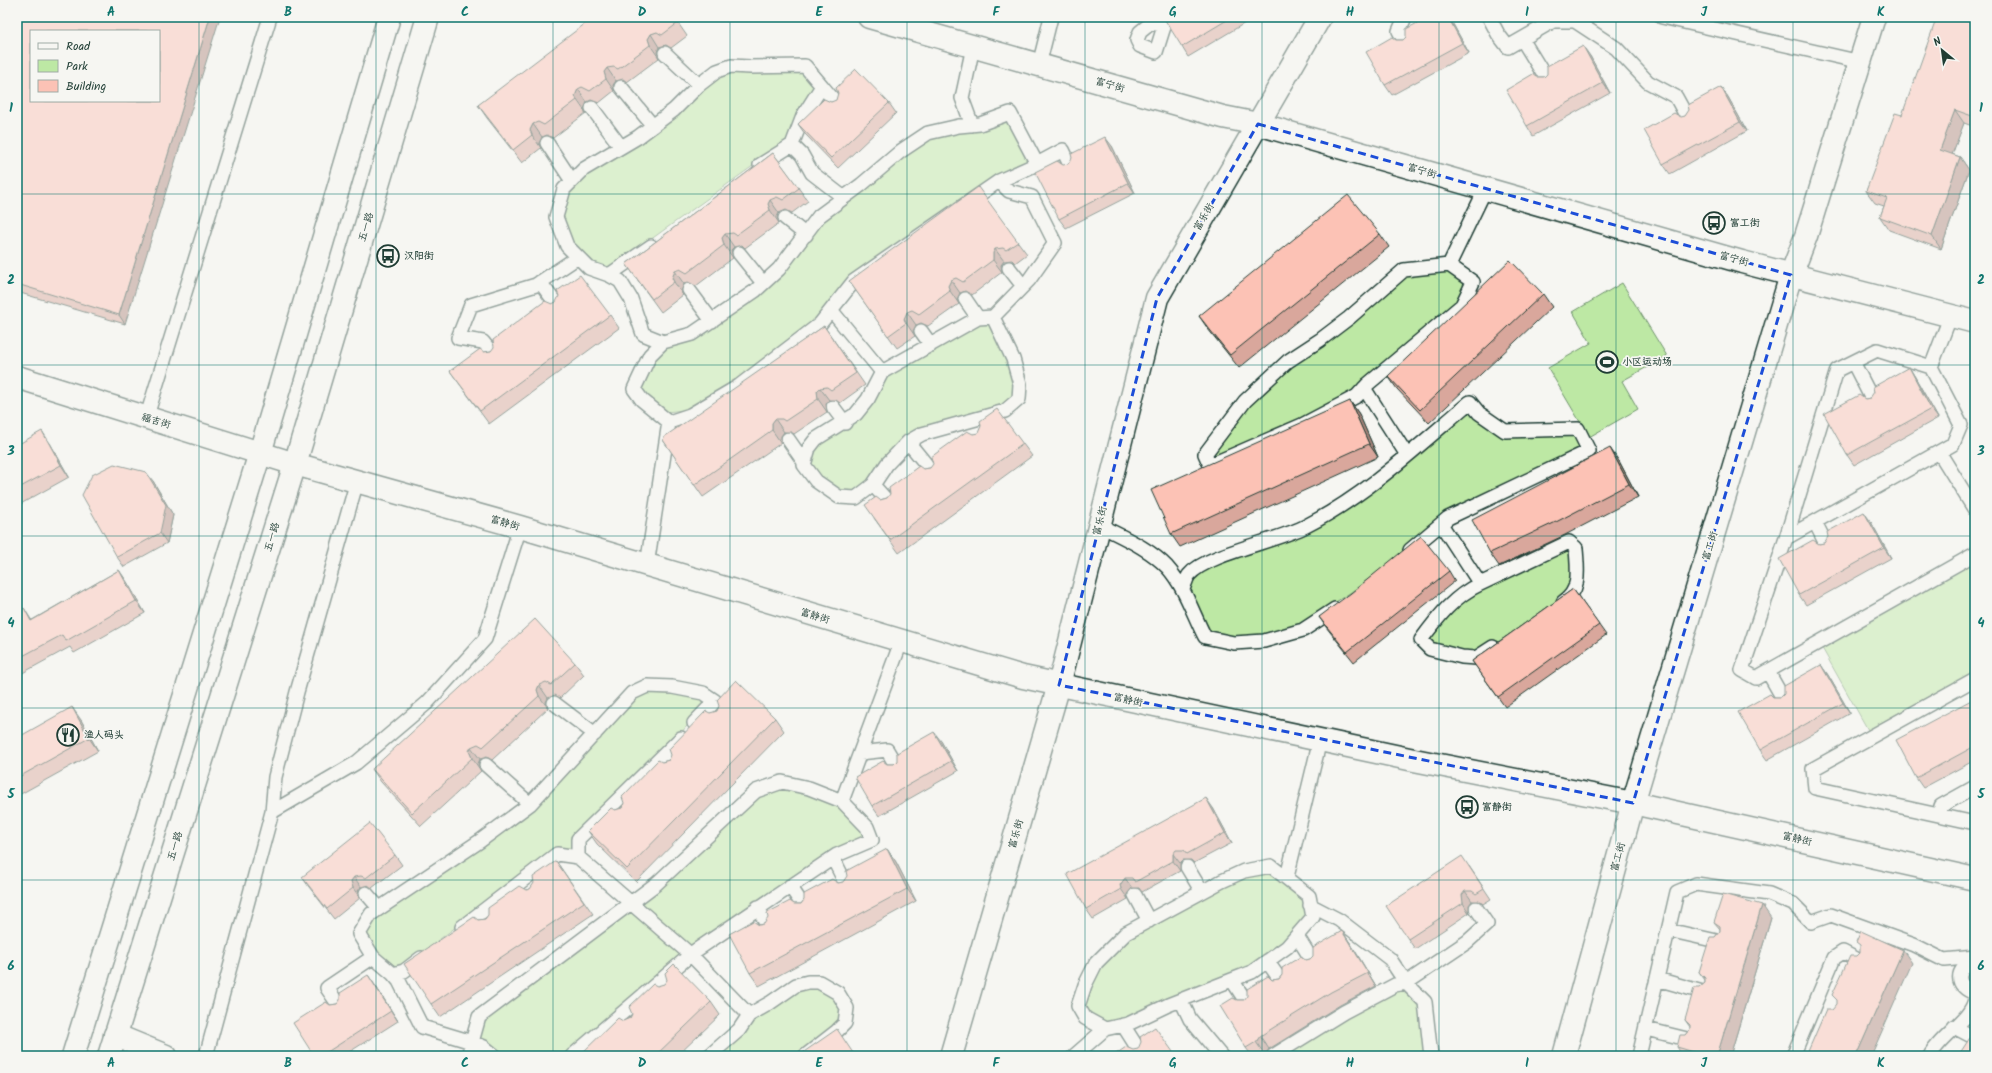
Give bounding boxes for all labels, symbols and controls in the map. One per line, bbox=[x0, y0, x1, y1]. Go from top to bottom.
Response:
text: A bbox=[107, 2, 115, 23]
text: B bbox=[284, 2, 292, 23]
text: C bbox=[461, 2, 469, 23]
text: D bbox=[638, 2, 647, 23]
text: E bbox=[815, 2, 823, 23]
text: F bbox=[992, 2, 1000, 23]
text: G bbox=[1169, 2, 1177, 23]
text: H bbox=[1346, 2, 1355, 23]
text: I bbox=[1525, 2, 1529, 23]
text: J bbox=[1701, 2, 1708, 23]
text: K bbox=[1877, 2, 1885, 23]
legend bbox=[30, 30, 160, 102]
north arrow bbox=[1922, 30, 1962, 70]
text: N bbox=[1930, 33, 1945, 52]
text: Road bbox=[66, 37, 91, 56]
text: Park bbox=[66, 57, 88, 76]
street label: 富宁街 bbox=[1093, 73, 1127, 97]
text: Building bbox=[66, 77, 106, 96]
text: 1 bbox=[9, 98, 13, 119]
text: 1 bbox=[1979, 98, 1983, 119]
street label: 富宁街 bbox=[1405, 159, 1439, 183]
street label: 富乐街 bbox=[1190, 200, 1218, 234]
street label: 五一路 bbox=[354, 210, 378, 244]
bus stop icon: 富工街 bbox=[1701, 210, 1727, 236]
place label: 富工街 bbox=[1730, 215, 1760, 231]
bus stop icon: 汉阳街 bbox=[375, 243, 401, 269]
street label: 富宁街 bbox=[1717, 247, 1751, 271]
place label: 汉阳街 bbox=[404, 248, 434, 264]
text: 2 bbox=[7, 270, 15, 291]
text: 2 bbox=[1977, 270, 1985, 291]
sports icon: 小区运动场 bbox=[1594, 349, 1620, 375]
place label: 小区运动场 bbox=[1622, 354, 1672, 370]
street label: 福吉街 bbox=[139, 409, 173, 433]
text: 3 bbox=[6, 441, 15, 462]
text: 3 bbox=[1976, 441, 1985, 462]
street label: 富乐街 bbox=[1089, 505, 1111, 537]
street label: 富静街 bbox=[488, 511, 522, 535]
street label: 五一路 bbox=[260, 520, 284, 554]
street label: 富工街 bbox=[1698, 529, 1722, 563]
street label: 富静街 bbox=[798, 604, 832, 628]
text: 4 bbox=[7, 613, 15, 634]
text: 4 bbox=[1977, 613, 1985, 634]
street label: 富静街 bbox=[1112, 689, 1144, 711]
restaurant icon: 渔人码头 bbox=[55, 722, 81, 748]
place label: 渔人码头 bbox=[84, 727, 124, 743]
text: 5 bbox=[7, 784, 16, 805]
text: 5 bbox=[1977, 784, 1986, 805]
bus stop icon: 富静街 bbox=[1454, 794, 1480, 820]
place label: 富静街 bbox=[1482, 799, 1512, 815]
street label: 富乐街 bbox=[1004, 817, 1028, 851]
street label: 富静街 bbox=[1781, 828, 1813, 850]
street label: 五一路 bbox=[163, 829, 187, 863]
street label: 富工街 bbox=[1606, 840, 1630, 874]
text: 6 bbox=[7, 956, 15, 977]
text: 6 bbox=[1977, 956, 1985, 977]
text: A bbox=[107, 1053, 115, 1073]
text: B bbox=[284, 1053, 292, 1073]
text: C bbox=[461, 1053, 469, 1073]
text: D bbox=[638, 1053, 647, 1073]
text: E bbox=[815, 1053, 823, 1073]
text: F bbox=[992, 1053, 1000, 1073]
text: G bbox=[1169, 1053, 1177, 1073]
text: H bbox=[1346, 1053, 1355, 1073]
text: I bbox=[1525, 1053, 1529, 1073]
text: J bbox=[1701, 1053, 1708, 1073]
text: K bbox=[1877, 1053, 1885, 1073]

